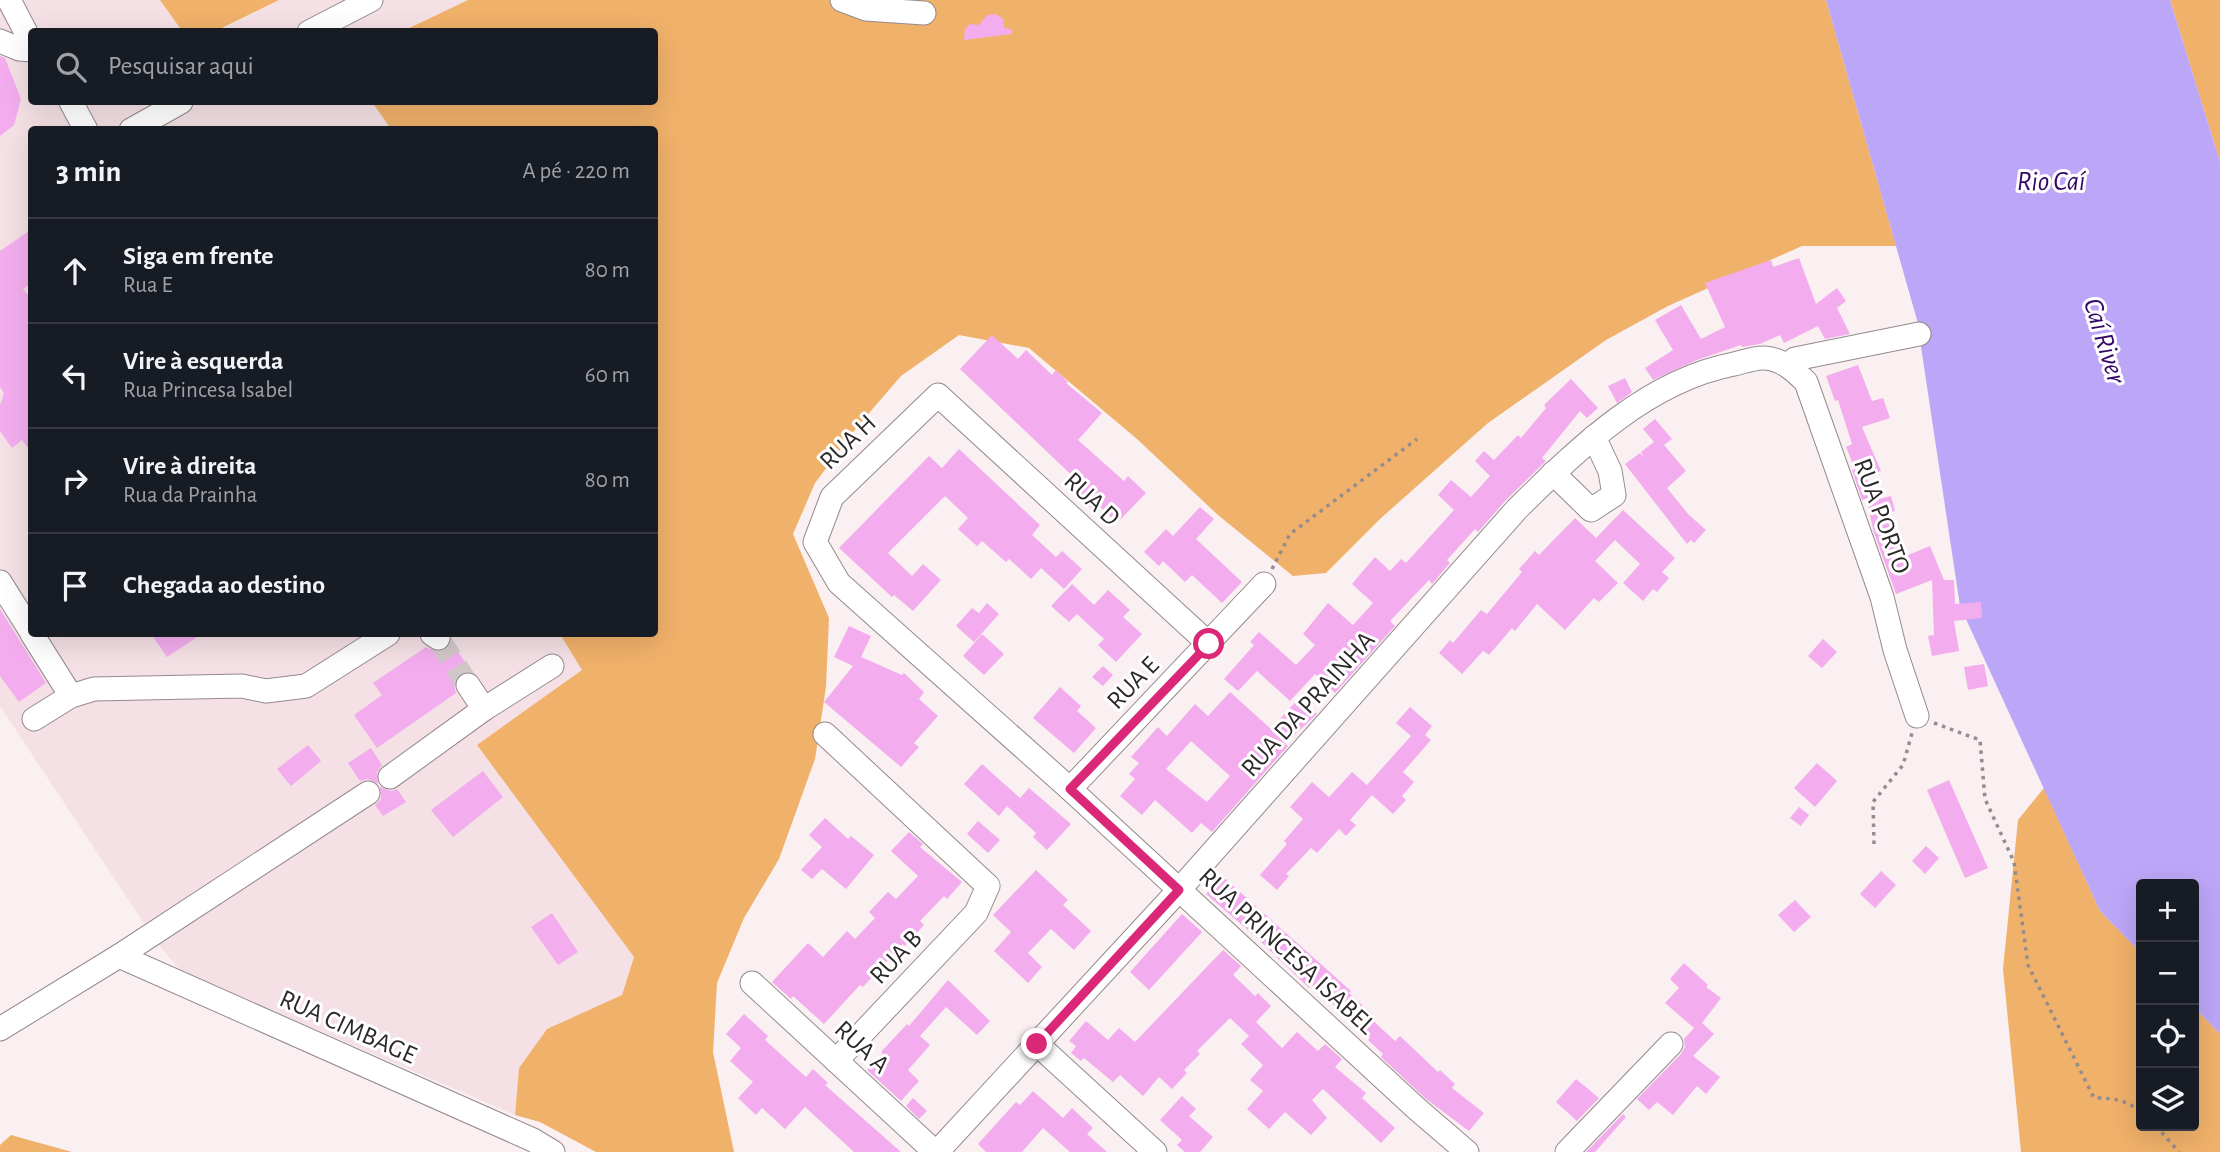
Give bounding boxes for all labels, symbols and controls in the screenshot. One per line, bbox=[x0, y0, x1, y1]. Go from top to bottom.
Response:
search box bbox=[28, 28, 658, 105]
icon: search bbox=[52, 48, 90, 86]
text: Pesquisar aqui bbox=[108, 53, 254, 79]
text: 3 min bbox=[56, 157, 121, 187]
text: A pé · 220 m bbox=[522, 160, 630, 183]
water label: Rio Caí bbox=[2017, 168, 2087, 196]
text: Siga em frente bbox=[123, 243, 274, 269]
icon: ahead bbox=[56, 252, 94, 290]
text: 80 m bbox=[585, 259, 630, 282]
text: Rua E bbox=[123, 274, 173, 297]
water label: Caí River bbox=[2078, 295, 2130, 388]
text: Vire à esquerda bbox=[123, 348, 284, 374]
icon: left bbox=[56, 357, 94, 395]
text: 60 m bbox=[585, 364, 630, 387]
text: Rua Princesa Isabel bbox=[123, 379, 293, 402]
street label: RUA H bbox=[815, 409, 881, 475]
text: Vire à direita bbox=[123, 453, 257, 479]
street label: RUA PORTO bbox=[1849, 455, 1915, 577]
icon: right bbox=[56, 462, 94, 500]
street label: RUA D bbox=[1059, 467, 1125, 531]
text: 80 m bbox=[585, 469, 630, 492]
text: Rua da Prainha bbox=[123, 484, 257, 507]
icon: arrive bbox=[56, 567, 94, 605]
text: Chegada ao destino bbox=[123, 572, 325, 598]
street label: RUA DA PRAINHA bbox=[1236, 626, 1380, 782]
route start bbox=[1193, 628, 1224, 659]
street label: RUA E bbox=[1102, 652, 1164, 714]
street label: RUA PRINCESA ISABEL bbox=[1194, 863, 1380, 1039]
map controls bbox=[2136, 879, 2199, 1131]
button: + bbox=[2136, 879, 2199, 942]
street label: RUA B bbox=[865, 925, 927, 989]
button: − bbox=[2136, 942, 2199, 1005]
street label: RUA CIMBAGE bbox=[276, 985, 420, 1069]
button: locate bbox=[2136, 1005, 2199, 1068]
street label: RUA A bbox=[830, 1016, 894, 1078]
route end bbox=[1021, 1028, 1052, 1059]
button: layers bbox=[2136, 1068, 2199, 1131]

